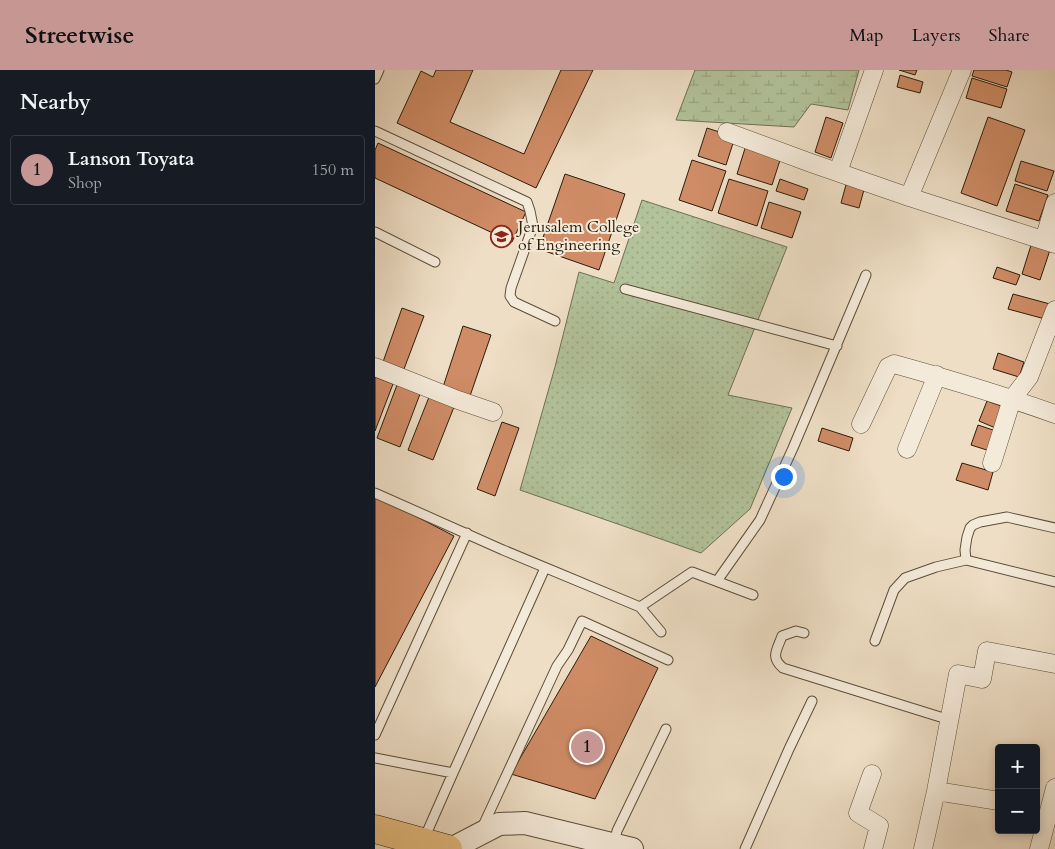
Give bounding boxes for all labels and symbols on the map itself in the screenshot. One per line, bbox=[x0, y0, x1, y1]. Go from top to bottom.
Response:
place label: Jerusalem College of Engineering bbox=[516, 216, 639, 256]
school or university icon: Jerusalem College of Engineering bbox=[490, 224, 514, 248]
your location bbox=[771, 464, 797, 490]
pin: 1 bbox=[571, 728, 603, 766]

